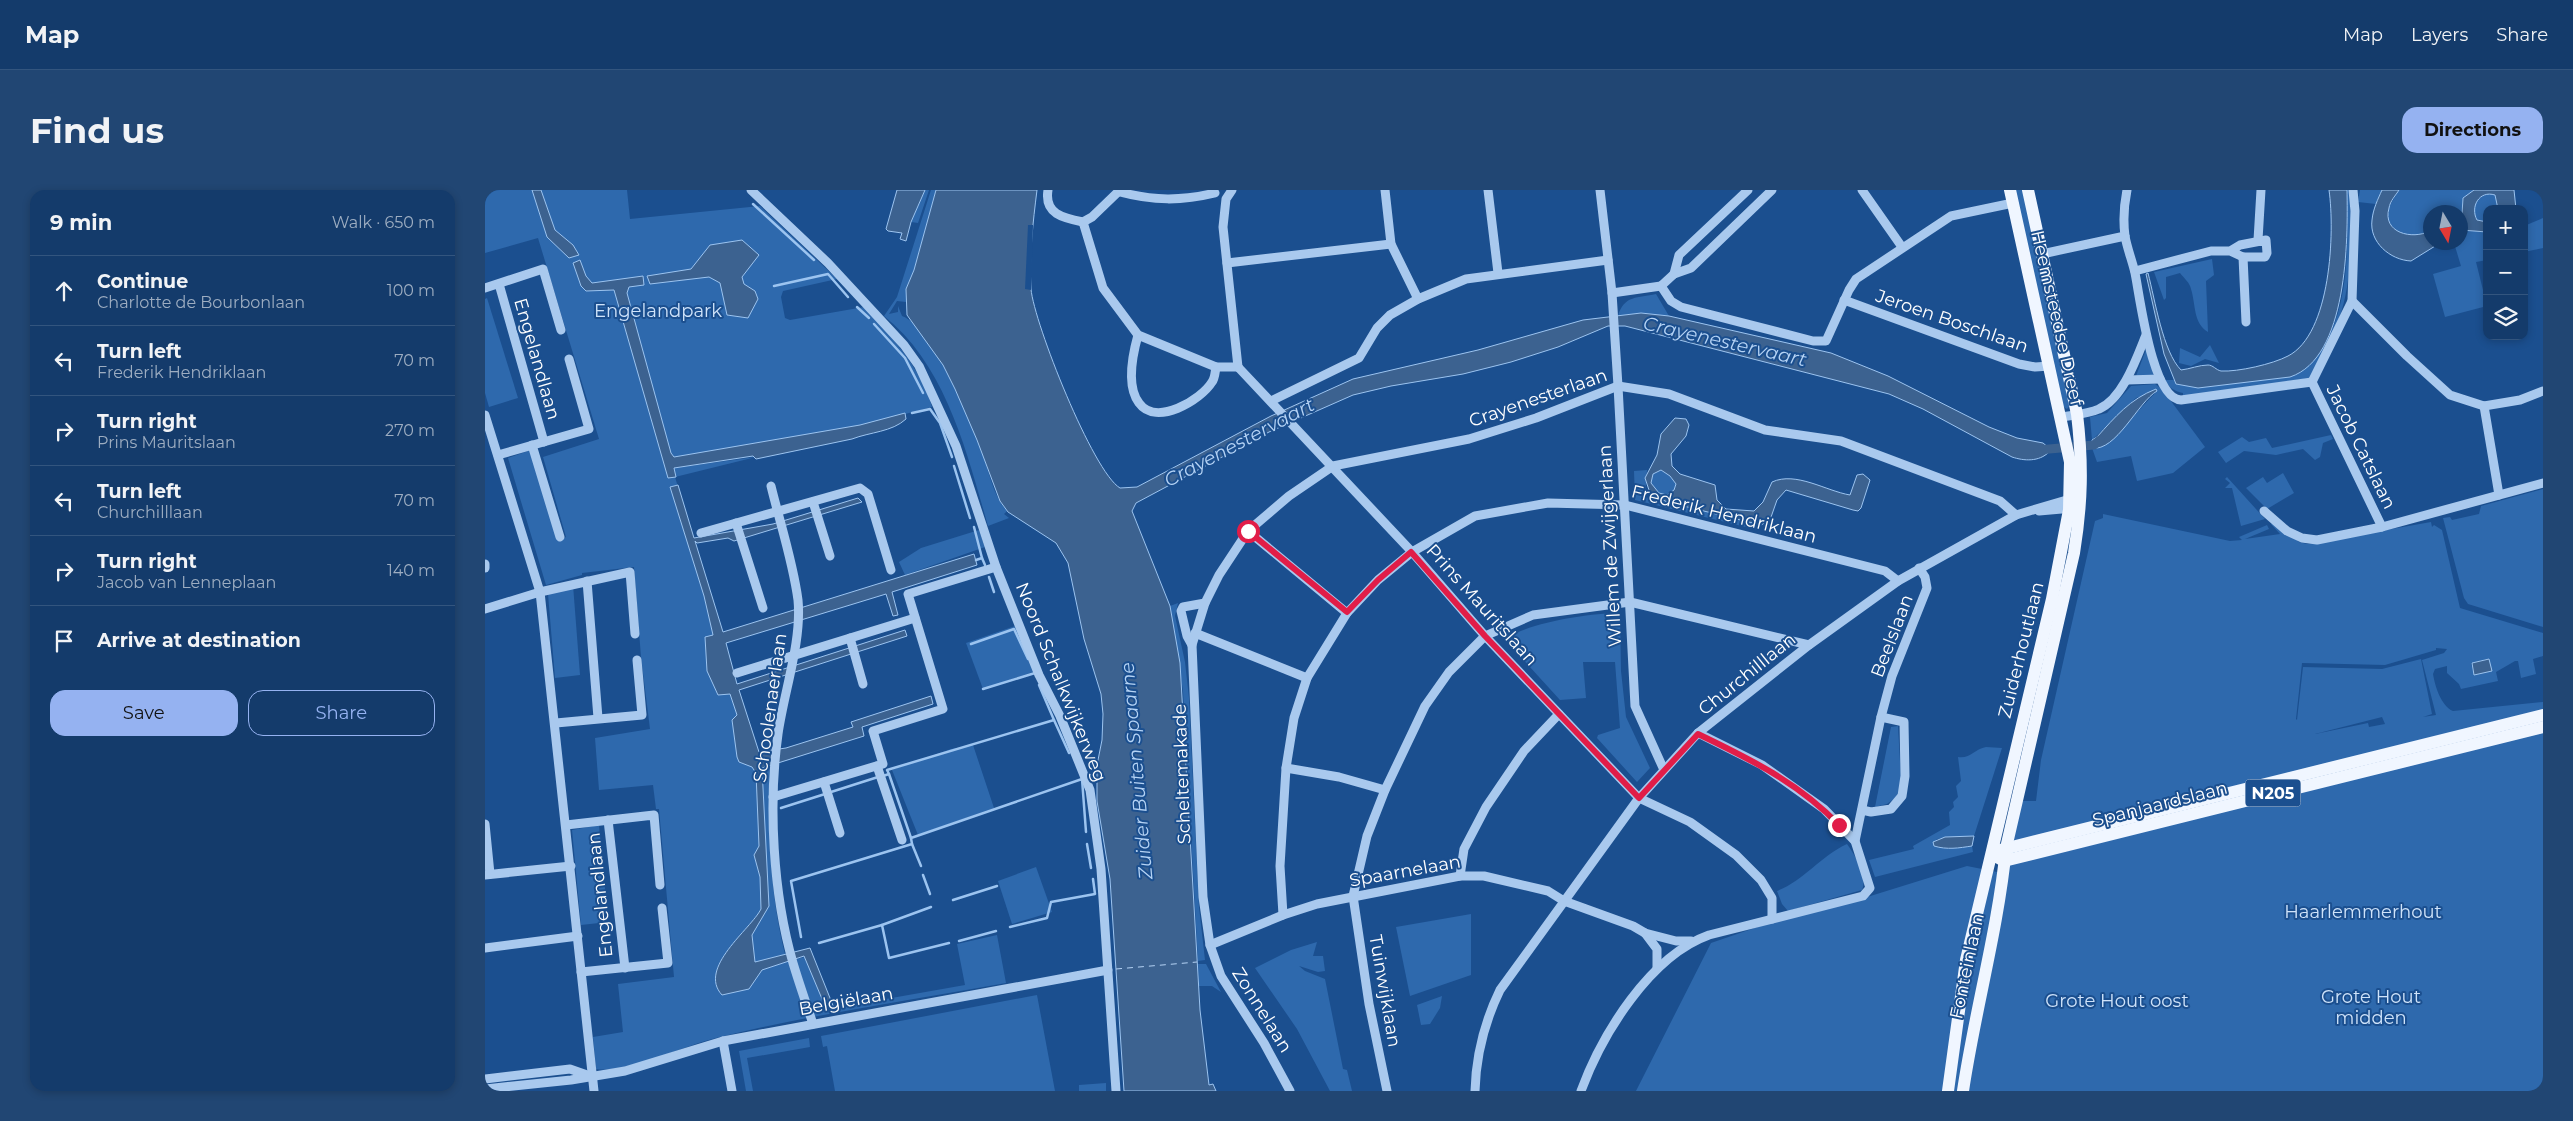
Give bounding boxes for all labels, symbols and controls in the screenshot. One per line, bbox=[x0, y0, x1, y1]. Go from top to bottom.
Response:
text: Map bbox=[25, 20, 79, 49]
text: Map bbox=[2343, 24, 2383, 46]
text: Layers bbox=[2411, 24, 2468, 46]
text: Share bbox=[2496, 24, 2548, 46]
button: Directions bbox=[2402, 107, 2543, 153]
text: Find us bbox=[30, 109, 164, 152]
north arrow bbox=[2423, 205, 2468, 250]
map controls bbox=[2483, 205, 2528, 340]
button: + bbox=[2483, 205, 2528, 250]
text: 9 min bbox=[50, 210, 112, 235]
text: Walk · 650 m bbox=[332, 213, 435, 232]
street label: Heemsteedse Dreef bbox=[2026, 228, 2088, 409]
button: − bbox=[2483, 250, 2528, 295]
text: Continue bbox=[97, 270, 188, 293]
icon: ahead bbox=[50, 277, 78, 305]
text: 100 m bbox=[387, 281, 435, 300]
street label: Jeroen Boschlaan bbox=[1872, 284, 2031, 357]
text: Charlotte de Bourbonlaan bbox=[97, 293, 305, 312]
button: layers bbox=[2483, 295, 2528, 340]
street label: Engelandlaan bbox=[509, 296, 565, 422]
park label: Engelandpark bbox=[594, 300, 722, 322]
water label: Crayenestervaart bbox=[1641, 311, 1809, 372]
text: Turn left bbox=[97, 340, 182, 363]
icon: left bbox=[50, 347, 78, 375]
text: 70 m bbox=[394, 351, 435, 370]
text: Frederik Hendriklaan bbox=[97, 363, 266, 382]
street label: Crayenesterlaan bbox=[1466, 364, 1610, 432]
street label: Jacob Catslaan bbox=[2321, 380, 2401, 513]
water label: Crayenestervaart bbox=[1160, 393, 1319, 492]
text: Turn right bbox=[97, 410, 197, 433]
icon: right bbox=[50, 417, 78, 445]
text: 270 m bbox=[385, 421, 435, 440]
text: Prins Mauritslaan bbox=[97, 433, 236, 452]
street label: Willem de Zwijgerlaan bbox=[1594, 444, 1626, 648]
text: Turn left bbox=[97, 480, 182, 503]
street label: Frederik Hendriklaan bbox=[1629, 480, 1819, 548]
icon: left bbox=[50, 487, 78, 515]
text: 70 m bbox=[394, 491, 435, 510]
text: Churchilllaan bbox=[97, 503, 203, 522]
route start bbox=[1237, 520, 1260, 543]
street label: Prins Mauritslaan bbox=[1422, 540, 1542, 670]
text: Turn right bbox=[97, 550, 197, 573]
icon: right bbox=[50, 557, 78, 585]
text: 140 m bbox=[387, 561, 435, 580]
text: Jacob van Lenneplaan bbox=[97, 573, 276, 592]
street label: Noord Schalkwijkerweg bbox=[1011, 579, 1111, 785]
street label: Zuiderhoutlaan bbox=[1993, 580, 2049, 720]
street label: Beelslaan bbox=[1866, 591, 1918, 681]
icon: arrive bbox=[50, 627, 78, 655]
street label: Churchilllaan bbox=[1694, 628, 1800, 720]
text: Arrive at destination bbox=[97, 629, 301, 652]
street label: Schoolenaerlaan bbox=[749, 632, 791, 784]
water label: Zuider Buiten Spaarne bbox=[1116, 661, 1158, 882]
button: Save bbox=[50, 690, 238, 736]
button: Share bbox=[248, 690, 435, 736]
street label: Scheltemakade bbox=[1169, 703, 1195, 845]
street label: Spanjaardslaan bbox=[2090, 777, 2230, 831]
road number: N205 bbox=[2245, 780, 2301, 806]
route end bbox=[1828, 814, 1851, 837]
street label: Engelandlaan bbox=[583, 831, 617, 959]
street label: Spaarnelaan bbox=[1348, 850, 1462, 892]
park label: Haarlemmerhout bbox=[2284, 901, 2442, 923]
street label: Fonteinlaan bbox=[1945, 911, 1989, 1021]
street label: Tuinwijklaan bbox=[1364, 933, 1406, 1049]
street label: Zonnelaan bbox=[1227, 963, 1297, 1057]
street label: Belgiëlaan bbox=[797, 982, 895, 1020]
park label: Grote Hout midden bbox=[2321, 986, 2421, 1029]
park label: Grote Hout oost bbox=[2045, 990, 2189, 1012]

